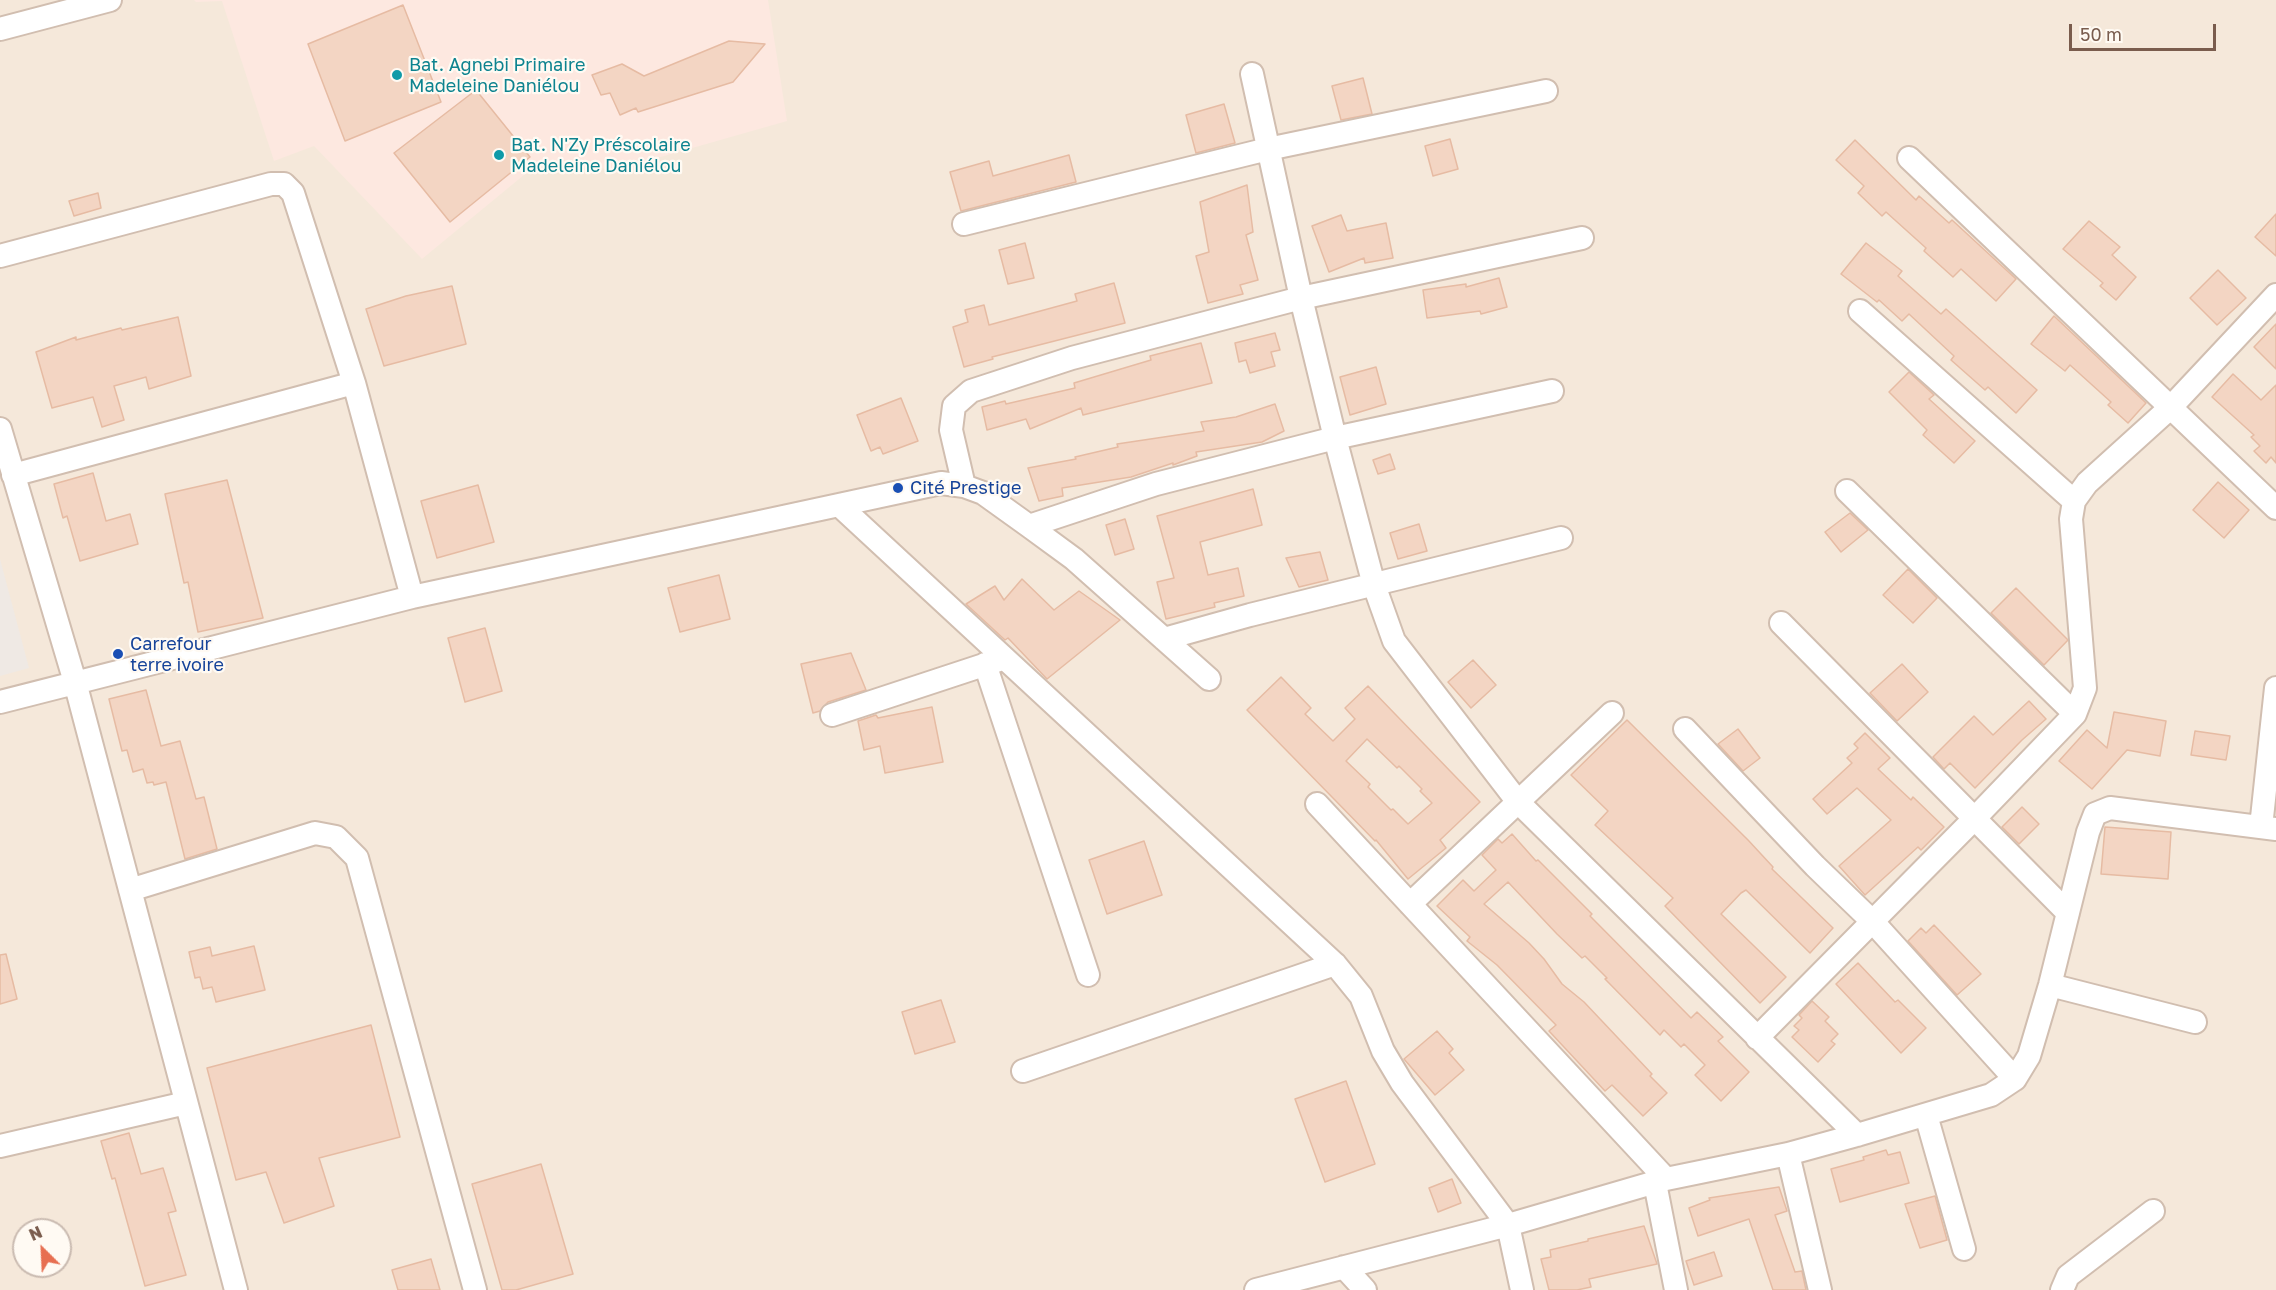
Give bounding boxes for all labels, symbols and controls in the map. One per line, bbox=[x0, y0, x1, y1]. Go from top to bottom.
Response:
scale bar bbox=[2072, 12, 2219, 50]
text: 50 m bbox=[2080, 23, 2122, 45]
place label: Bat. Agnebi Primaire Madeleine Daniélou bbox=[409, 54, 585, 97]
marker: Bat. Agnebi Primaire Madeleine Daniélou bbox=[390, 68, 404, 82]
place label: Bat. N'Zy Préscolaire Madeleine Daniélou bbox=[511, 134, 691, 176]
marker: Bat. N'Zy Préscolaire Madeleine Daniélou bbox=[492, 148, 506, 162]
place label: Cité Prestige bbox=[910, 477, 1021, 499]
marker: Cité Prestige bbox=[891, 481, 905, 495]
place label: Carrefour terre ivoire bbox=[130, 633, 224, 676]
marker: Carrefour terre ivoire bbox=[111, 647, 125, 661]
north arrow bbox=[12, 1218, 72, 1278]
text: N bbox=[26, 1222, 45, 1245]

